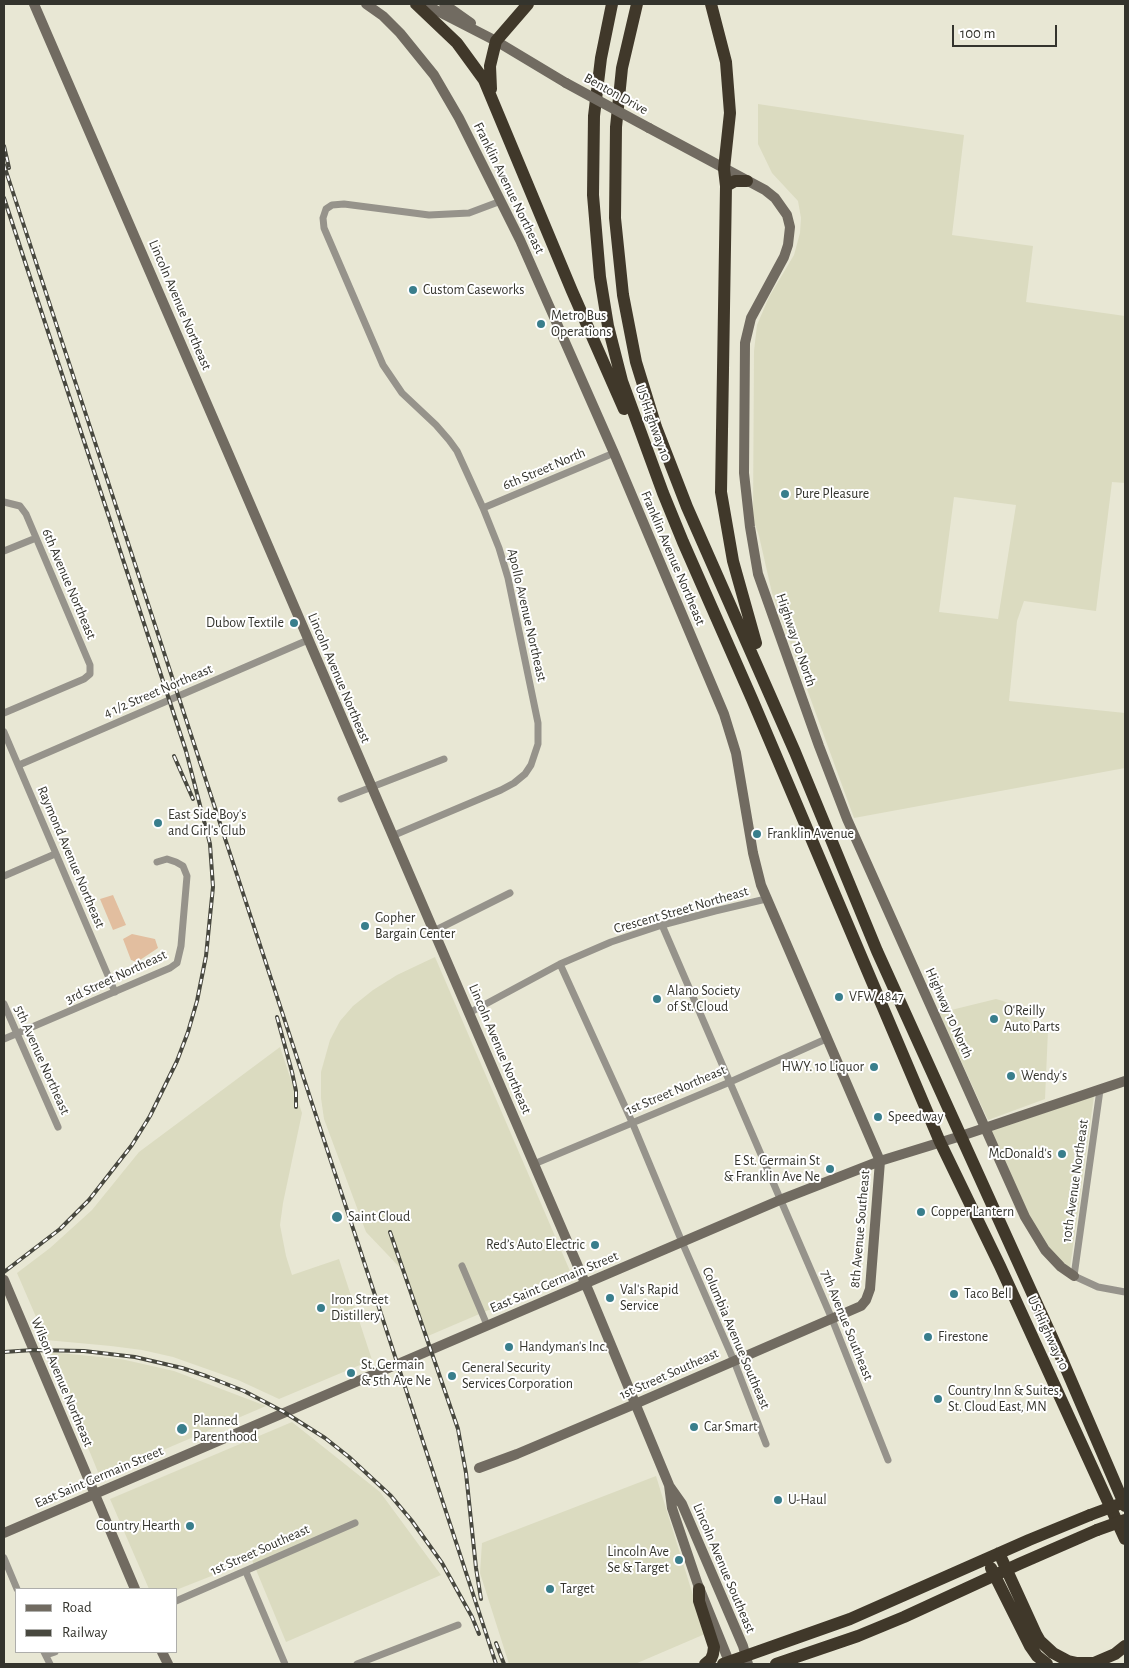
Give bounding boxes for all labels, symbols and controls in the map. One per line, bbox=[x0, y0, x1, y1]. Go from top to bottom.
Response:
scale bar bbox=[954, 15, 1059, 47]
text: 100 m bbox=[960, 26, 995, 41]
street label: Benton Drive bbox=[581, 70, 651, 118]
street label: Franklin Avenue Northeast bbox=[470, 120, 548, 256]
street label: Lincoln Avenue Northeast bbox=[145, 237, 215, 373]
place label: Custom Caseworks bbox=[423, 282, 524, 298]
marker: Custom Caseworks bbox=[407, 284, 419, 296]
place label: Metro Bus Operations bbox=[551, 308, 611, 341]
marker: Metro Bus Operations bbox=[535, 318, 547, 330]
street label: US Highway 10 bbox=[631, 382, 675, 464]
street label: 6th Street North bbox=[500, 444, 588, 494]
place label: Pure Pleasure bbox=[795, 486, 869, 502]
street label: Franklin Avenue Northeast bbox=[637, 488, 709, 628]
marker: Pure Pleasure bbox=[779, 488, 791, 500]
street label: 6th Avenue Northeast bbox=[38, 526, 100, 642]
street label: Apollo Avenue Northeast bbox=[504, 547, 550, 683]
street label: Highway 10 North bbox=[772, 591, 820, 689]
street label: Lincoln Avenue Northeast bbox=[304, 610, 374, 746]
place label: Dubow Textile bbox=[206, 615, 284, 631]
marker: Dubow Textile bbox=[288, 617, 300, 629]
street label: 4 1/2 Street Northeast bbox=[101, 660, 215, 722]
street label: Raymond Avenue Northeast bbox=[33, 784, 109, 930]
place label: East Side Boy's and Girl's Club bbox=[168, 807, 246, 840]
marker: East Side Boy's and Girl's Club bbox=[152, 817, 164, 829]
place label: Franklin Avenue bbox=[767, 826, 854, 842]
marker: Franklin Avenue bbox=[751, 828, 763, 840]
street label: Crescent Street Northeast bbox=[612, 883, 750, 937]
place label: Gopher Bargain Center bbox=[375, 910, 455, 942]
marker: Gopher Bargain Center bbox=[359, 920, 371, 932]
street label: 3rd Street Northeast bbox=[63, 946, 169, 1008]
street label: Highway 10 North bbox=[922, 965, 976, 1061]
street label: Lincoln Avenue Northeast bbox=[465, 981, 535, 1117]
place label: Alano Society of St. Cloud bbox=[667, 983, 740, 1016]
place label: VFW 4847 bbox=[849, 989, 904, 1005]
marker: VFW 4847 bbox=[833, 991, 845, 1003]
marker: Alano Society of St. Cloud bbox=[651, 993, 663, 1005]
street label: 5th Avenue Northeast bbox=[10, 1003, 74, 1117]
place label: O'Reilly Auto Parts bbox=[1004, 1003, 1060, 1036]
marker: O'Reilly Auto Parts bbox=[988, 1013, 1000, 1025]
place label: HWY. 10 Liquor bbox=[781, 1059, 864, 1075]
street label: 1st Street Northeast bbox=[624, 1061, 728, 1119]
marker: HWY. 10 Liquor bbox=[868, 1061, 880, 1073]
place label: Wendy's bbox=[1021, 1068, 1067, 1084]
marker: Wendy's bbox=[1005, 1070, 1017, 1082]
place label: Speedway bbox=[888, 1109, 943, 1125]
marker: Speedway bbox=[872, 1111, 884, 1123]
street label: 10th Avenue Northeast bbox=[1058, 1118, 1092, 1244]
place label: McDonald's bbox=[989, 1146, 1052, 1162]
marker: McDonald's bbox=[1056, 1148, 1068, 1160]
place label: E St. Germain St & Franklin Ave Ne bbox=[724, 1153, 820, 1186]
marker: E St. Germain St & Franklin Ave Ne bbox=[824, 1163, 836, 1175]
street label: 8th Avenue Southeast bbox=[846, 1169, 874, 1289]
place label: Copper Lantern bbox=[931, 1204, 1014, 1220]
marker: Copper Lantern bbox=[915, 1206, 927, 1218]
place label: Saint Cloud bbox=[348, 1209, 410, 1225]
marker: Saint Cloud bbox=[330, 1210, 344, 1224]
place label: Red’s Auto Electric bbox=[486, 1237, 585, 1253]
marker: Red’s Auto Electric bbox=[589, 1239, 601, 1251]
street label: East Saint Germain Street bbox=[487, 1247, 621, 1317]
street label: Columbia Avenue Southeast bbox=[698, 1264, 774, 1412]
street label: 7th Avenue Southeast bbox=[817, 1267, 877, 1383]
place label: Val's Rapid Service bbox=[620, 1282, 679, 1314]
place label: Taco Bell bbox=[964, 1286, 1012, 1302]
marker: Taco Bell bbox=[948, 1288, 960, 1300]
place label: Iron Street Distillery bbox=[331, 1292, 388, 1324]
marker: Val's Rapid Service bbox=[604, 1292, 616, 1304]
street label: US Highway 10 bbox=[1023, 1293, 1073, 1373]
marker: Iron Street Distillery bbox=[315, 1302, 327, 1314]
street label: Wilson Avenue Northeast bbox=[27, 1315, 97, 1449]
place label: Firestone bbox=[938, 1329, 988, 1345]
marker: Firestone bbox=[922, 1331, 934, 1343]
place label: Handyman's Inc. bbox=[519, 1339, 608, 1355]
marker: Handyman's Inc. bbox=[503, 1341, 515, 1353]
street label: 1st Street Southeast bbox=[617, 1345, 721, 1403]
place label: St. Germain & 5th Ave Ne bbox=[361, 1357, 431, 1390]
place label: General Security Services Corporation bbox=[462, 1360, 573, 1392]
marker: St. Germain & 5th Ave Ne bbox=[345, 1367, 357, 1379]
marker: General Security Services Corporation bbox=[446, 1370, 458, 1382]
place label: Country Inn & Suites, St. Cloud East, MN bbox=[948, 1383, 1062, 1415]
marker: Country Inn & Suites, St. Cloud East, MN bbox=[932, 1393, 944, 1405]
place label: Planned Parenthood bbox=[193, 1413, 257, 1445]
place label: Car Smart bbox=[704, 1419, 757, 1435]
marker: Car Smart bbox=[688, 1421, 700, 1433]
marker: Planned Parenthood bbox=[175, 1422, 189, 1436]
street label: East Saint Germain Street bbox=[32, 1442, 166, 1512]
place label: U-Haul bbox=[788, 1492, 827, 1508]
marker: U-Haul bbox=[772, 1494, 784, 1506]
street label: Lincoln Avenue Southeast bbox=[689, 1501, 759, 1635]
place label: Country Hearth bbox=[96, 1518, 180, 1534]
marker: Country Hearth bbox=[184, 1520, 196, 1532]
street label: 1st Street Southeast bbox=[208, 1521, 312, 1579]
place label: Lincoln Ave Se & Target bbox=[607, 1544, 669, 1576]
marker: Lincoln Ave Se & Target bbox=[673, 1554, 685, 1566]
place label: Target bbox=[560, 1581, 595, 1597]
marker: Target bbox=[544, 1583, 556, 1595]
legend bbox=[15, 1588, 178, 1653]
text: Road bbox=[62, 1600, 92, 1615]
text: Railway bbox=[62, 1625, 107, 1640]

